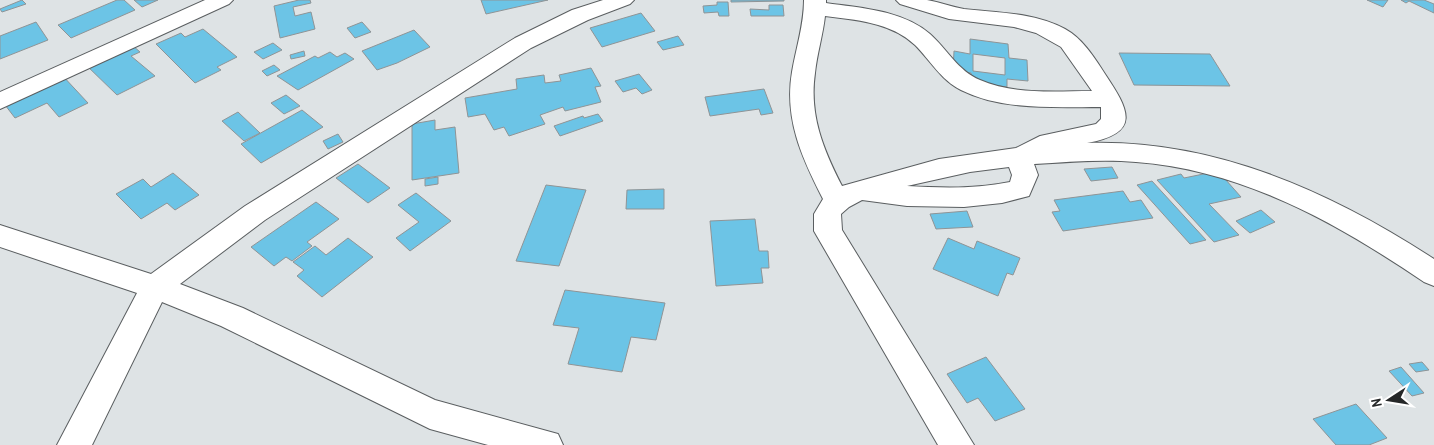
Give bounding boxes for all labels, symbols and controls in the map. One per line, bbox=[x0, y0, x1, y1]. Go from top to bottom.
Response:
north arrow bbox=[1364, 375, 1414, 425]
text: N bbox=[1367, 397, 1386, 409]

